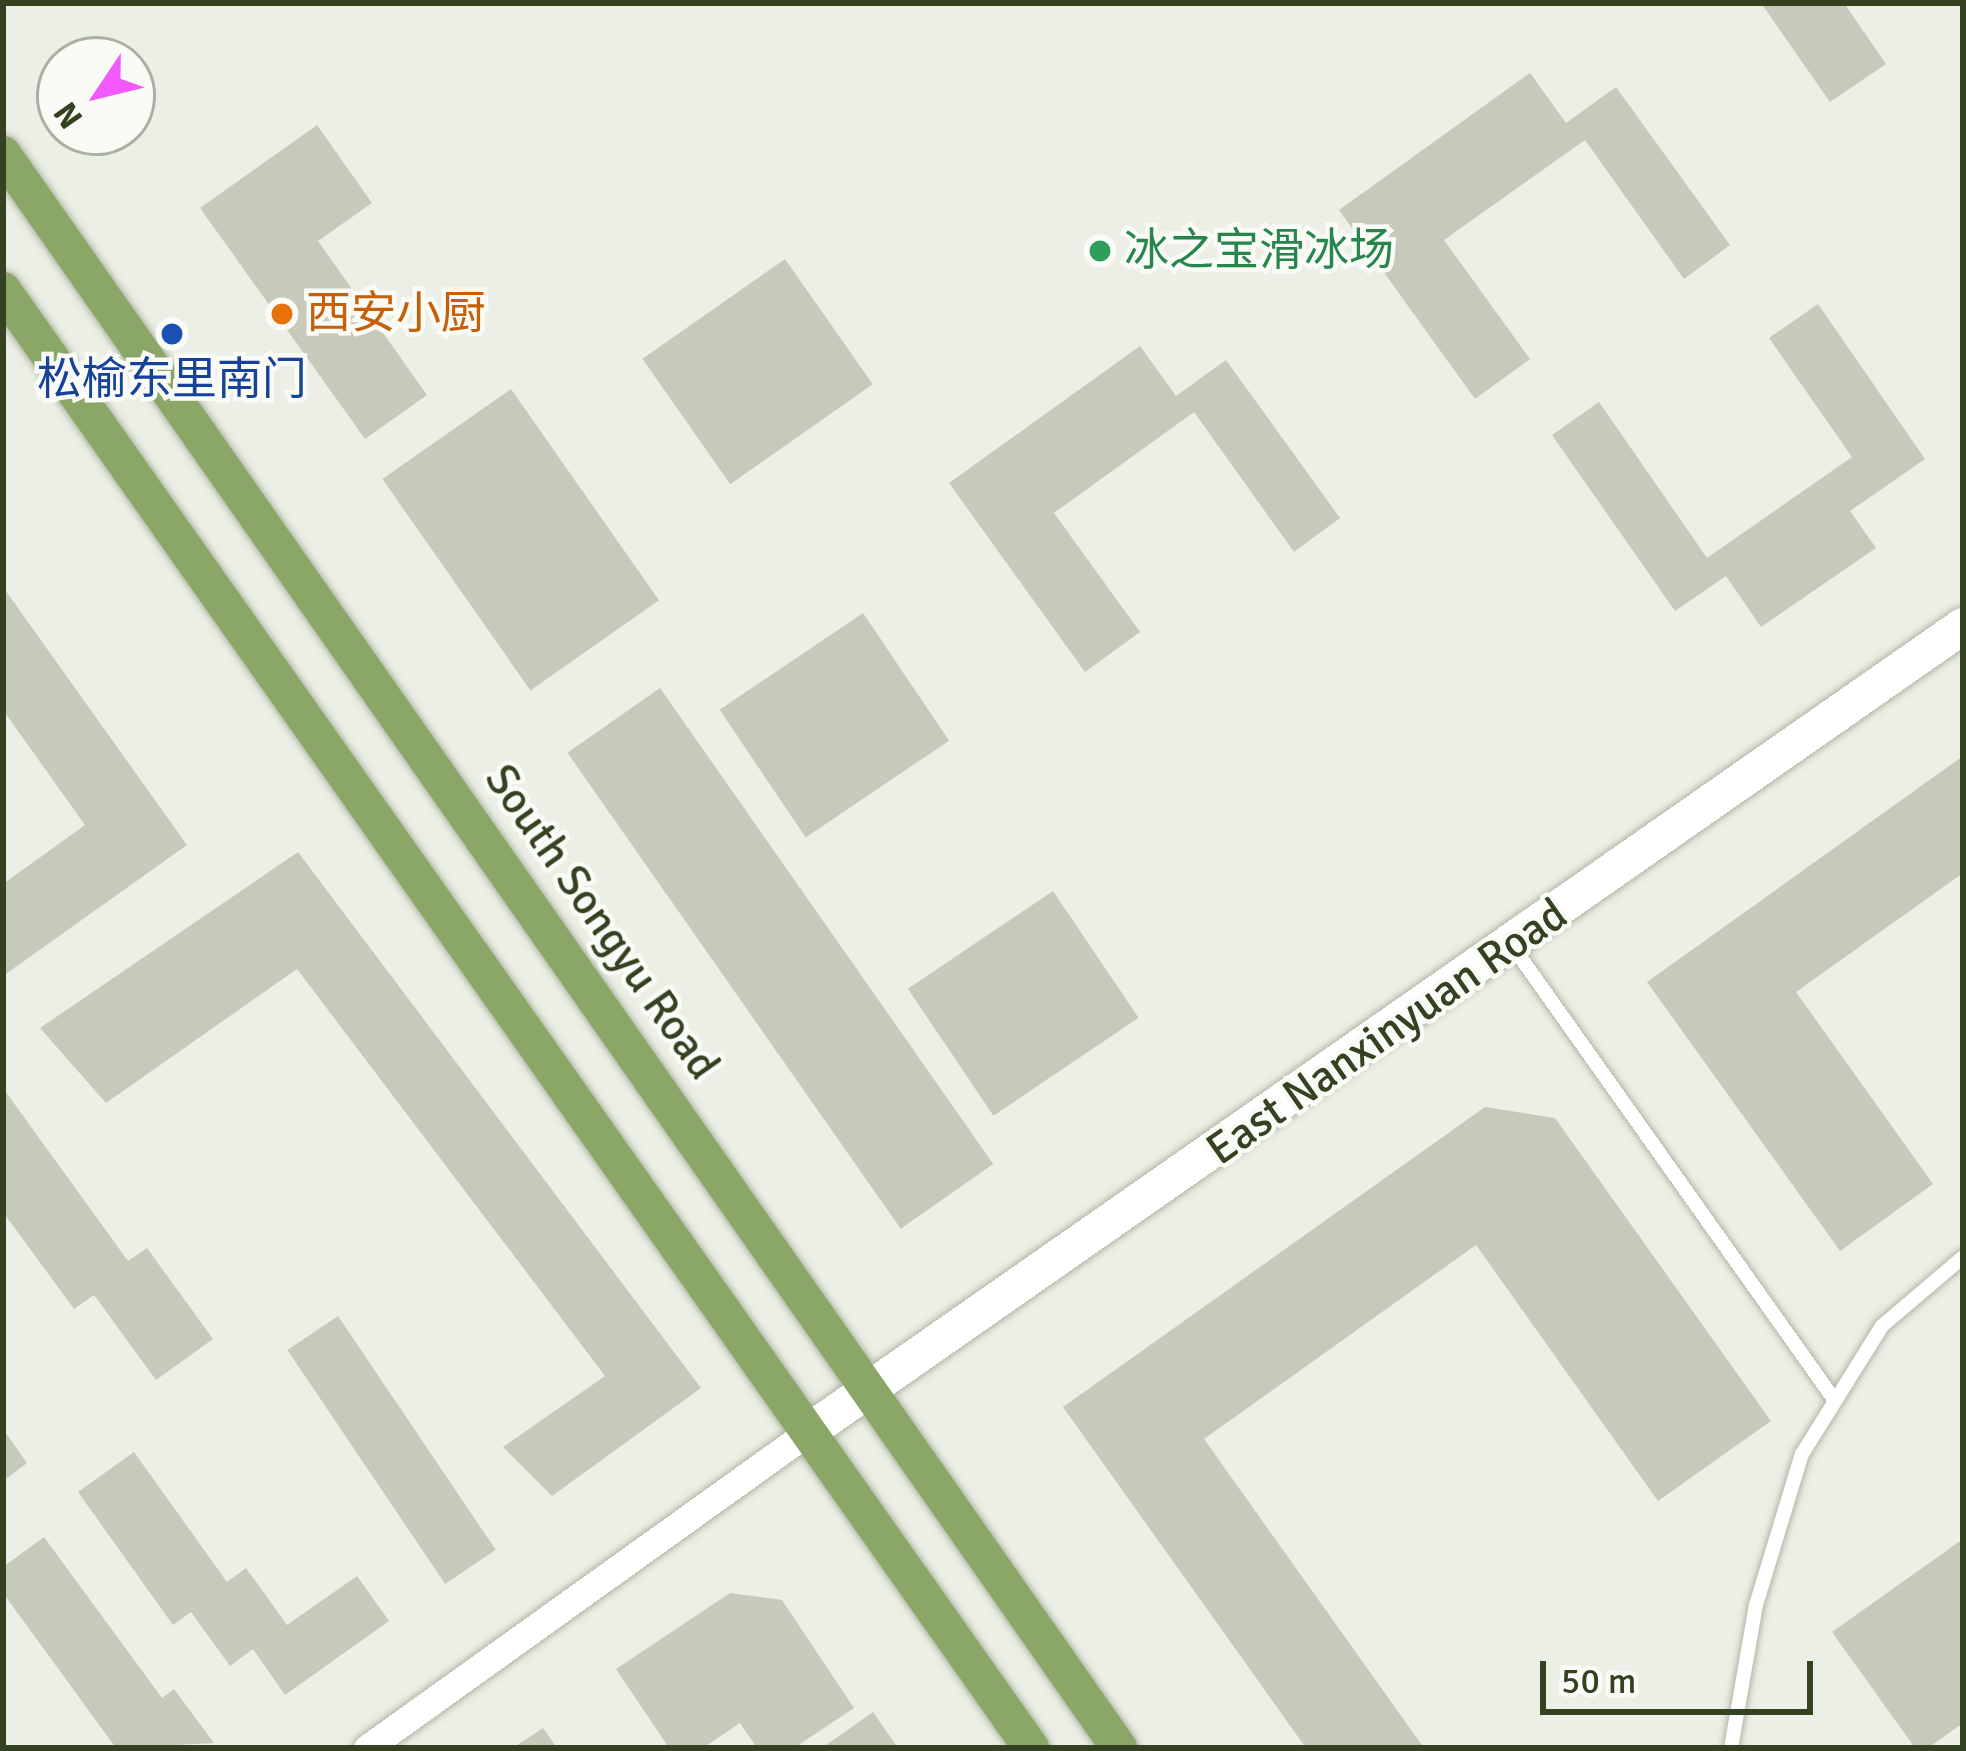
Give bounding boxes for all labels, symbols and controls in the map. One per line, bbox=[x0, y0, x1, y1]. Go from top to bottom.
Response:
north arrow bbox=[36, 36, 156, 156]
text: N bbox=[45, 94, 92, 136]
place label: 冰之宝滑冰场 bbox=[1124, 224, 1394, 278]
marker: 冰之宝滑冰场 bbox=[1087, 238, 1113, 264]
place label: 西安小厨 bbox=[306, 287, 486, 341]
marker: 西安小厨 bbox=[269, 301, 295, 327]
marker: 松榆东里南门 bbox=[159, 321, 185, 347]
place label: 松榆东里南门 bbox=[37, 353, 307, 407]
street label: South Songyu Road bbox=[473, 754, 731, 1090]
street label: East Nanxinyuan Road bbox=[1196, 887, 1578, 1177]
scale bar bbox=[1546, 1637, 1819, 1711]
text: 50 m bbox=[1561, 1659, 1637, 1704]

